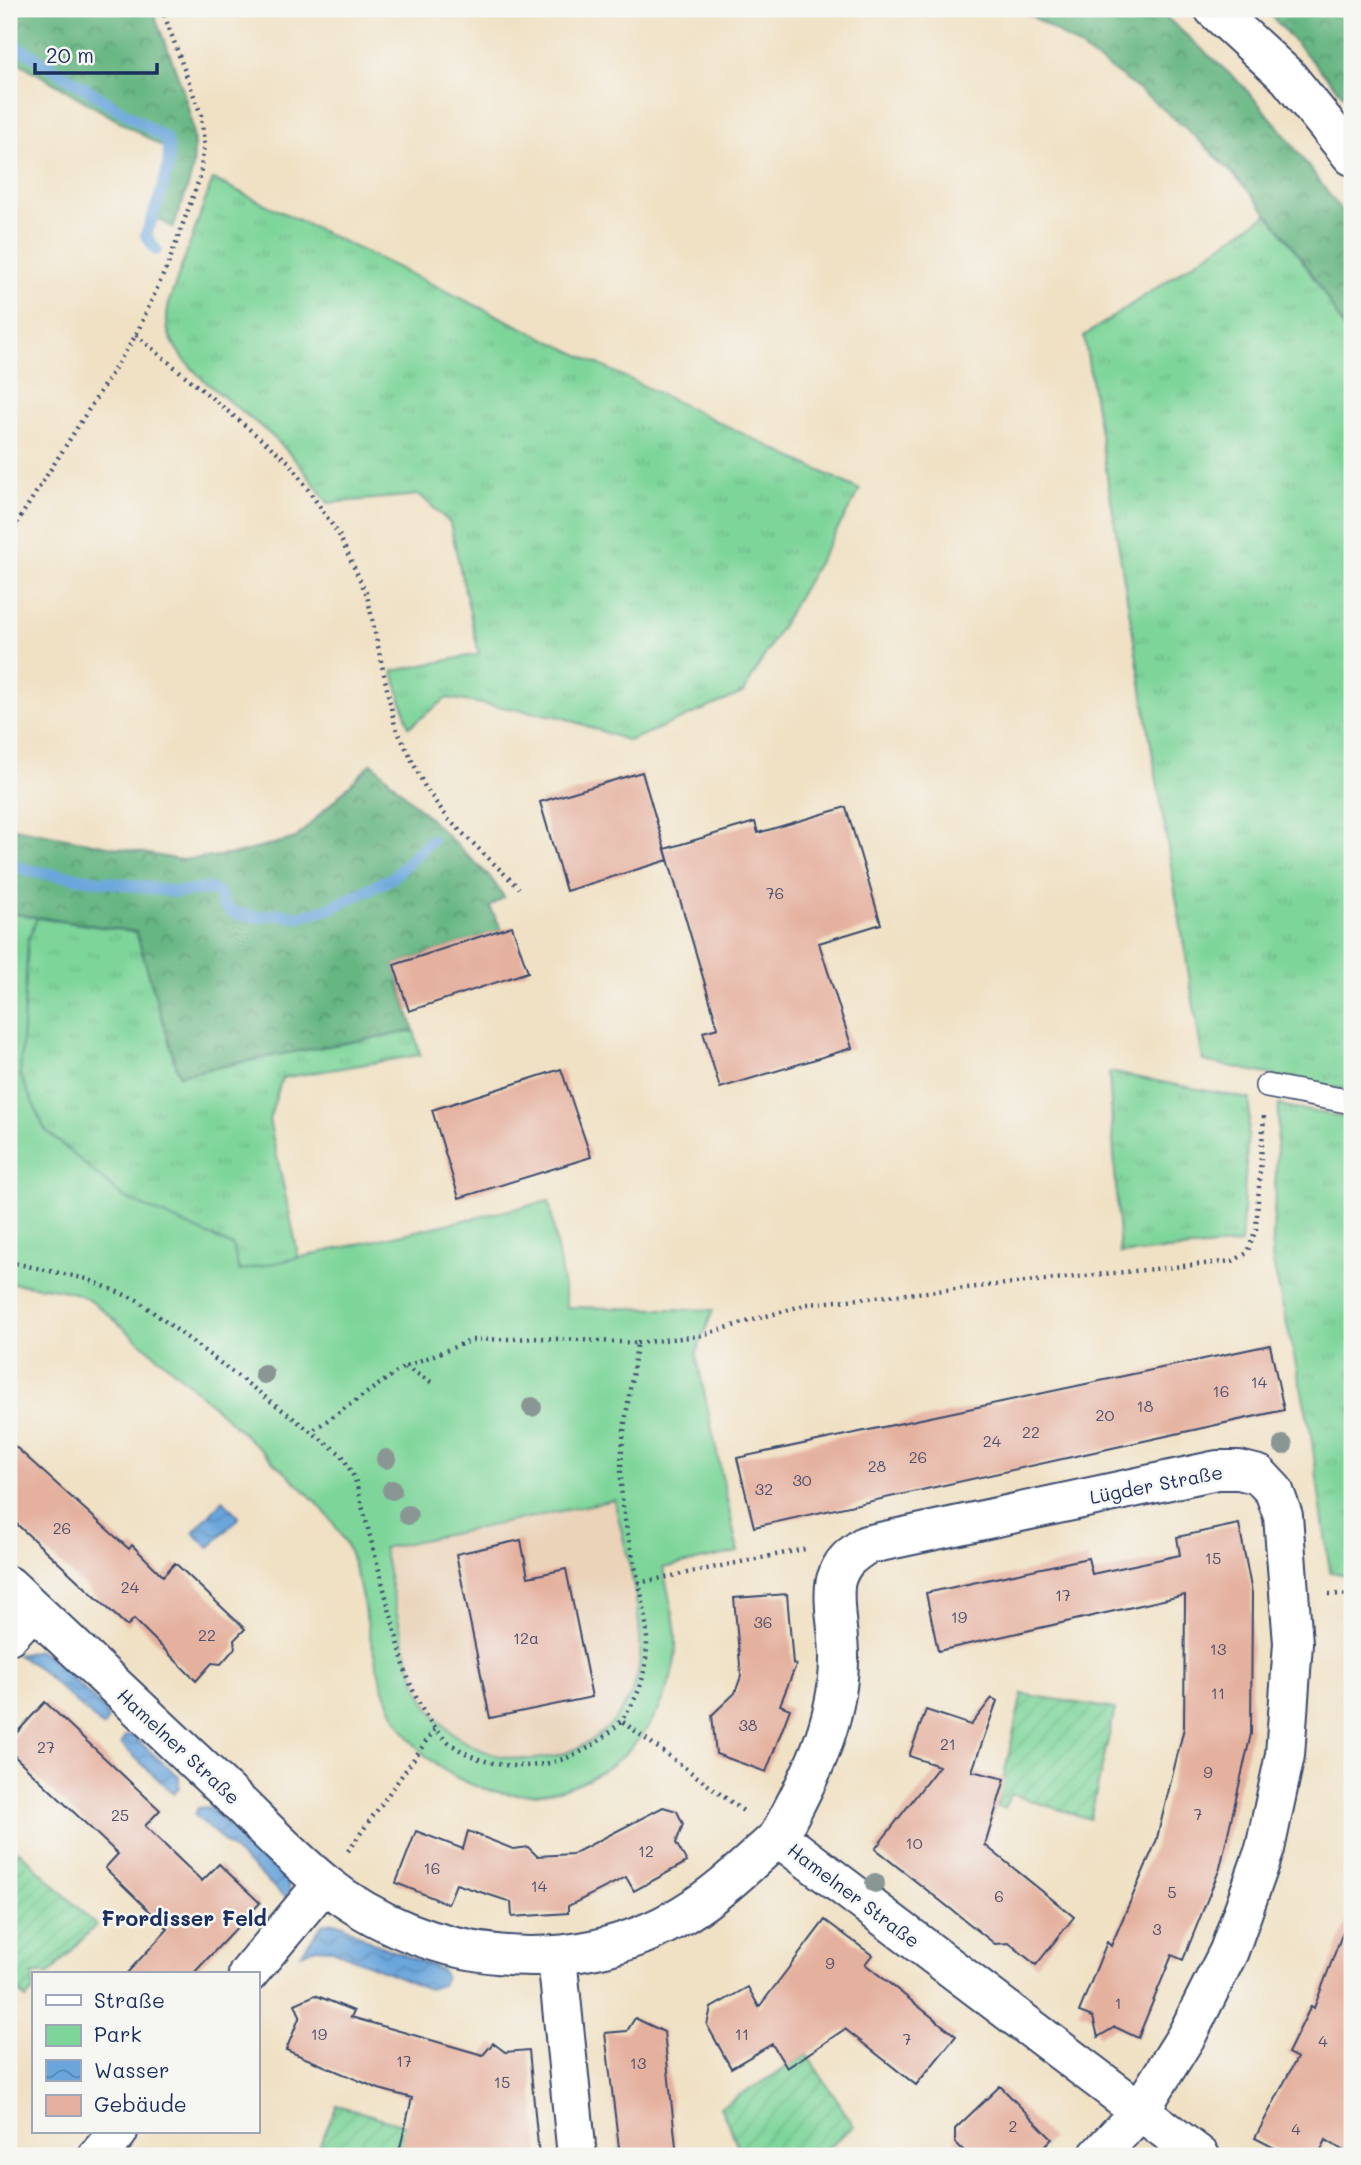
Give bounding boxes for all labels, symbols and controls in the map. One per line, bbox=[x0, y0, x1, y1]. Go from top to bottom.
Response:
scale bar bbox=[35, 32, 158, 76]
text: 20 m bbox=[46, 41, 94, 68]
house number: 76 bbox=[766, 882, 784, 903]
house number: 14 bbox=[1251, 1371, 1268, 1392]
house number: 16 bbox=[1213, 1380, 1229, 1401]
house number: 18 bbox=[1137, 1395, 1154, 1416]
house number: 20 bbox=[1096, 1404, 1115, 1425]
house number: 22 bbox=[1022, 1421, 1040, 1442]
house number: 24 bbox=[983, 1430, 1002, 1451]
house number: 26 bbox=[909, 1446, 927, 1467]
house number: 28 bbox=[868, 1455, 887, 1476]
street label: Lügder Straße bbox=[1087, 1459, 1225, 1509]
house number: 30 bbox=[792, 1469, 812, 1490]
house number: 32 bbox=[755, 1478, 773, 1499]
house number: 26 bbox=[53, 1517, 71, 1538]
house number: 15 bbox=[1205, 1547, 1221, 1568]
house number: 24 bbox=[121, 1576, 140, 1597]
house number: 17 bbox=[1055, 1584, 1071, 1605]
house number: 19 bbox=[951, 1606, 967, 1627]
house number: 36 bbox=[753, 1611, 773, 1632]
house number: 22 bbox=[198, 1624, 216, 1645]
house number: 12a bbox=[513, 1627, 539, 1648]
house number: 13 bbox=[1210, 1638, 1226, 1659]
house number: 11 bbox=[1211, 1682, 1225, 1703]
street label: Hamelner Straße bbox=[112, 1683, 246, 1809]
house number: 38 bbox=[738, 1714, 758, 1735]
house number: 21 bbox=[940, 1733, 956, 1754]
house number: 27 bbox=[37, 1736, 55, 1757]
house number: 9 bbox=[1203, 1761, 1213, 1782]
house number: 7 bbox=[1194, 1803, 1203, 1824]
house number: 25 bbox=[111, 1804, 129, 1825]
house number: 10 bbox=[905, 1832, 923, 1853]
street label: Hamelner Straße bbox=[783, 1837, 925, 1953]
house number: 12 bbox=[638, 1840, 654, 1861]
house number: 16 bbox=[424, 1857, 440, 1878]
house number: 14 bbox=[531, 1875, 548, 1896]
house number: 5 bbox=[1167, 1881, 1177, 1902]
house number: 6 bbox=[994, 1885, 1004, 1906]
district label: Frordisser Feld bbox=[101, 1904, 267, 1931]
house number: 3 bbox=[1152, 1918, 1162, 1939]
house number: 9 bbox=[825, 1952, 835, 1973]
legend bbox=[32, 1972, 259, 2134]
text: Straße bbox=[94, 1986, 165, 2013]
house number: 1 bbox=[1114, 1992, 1122, 2013]
text: Park bbox=[94, 2020, 142, 2047]
house number: 19 bbox=[311, 2023, 327, 2044]
house number: 11 bbox=[735, 2023, 749, 2044]
house number: 7 bbox=[903, 2028, 912, 2049]
house number: 4 bbox=[1318, 2030, 1328, 2051]
house number: 17 bbox=[396, 2050, 412, 2071]
house number: 13 bbox=[630, 2052, 646, 2073]
text: Wasser bbox=[94, 2056, 169, 2083]
house number: 15 bbox=[494, 2071, 510, 2092]
text: Gebäude bbox=[94, 2090, 187, 2117]
house number: 2 bbox=[1009, 2115, 1017, 2136]
house number: 4 bbox=[1291, 2118, 1301, 2139]

